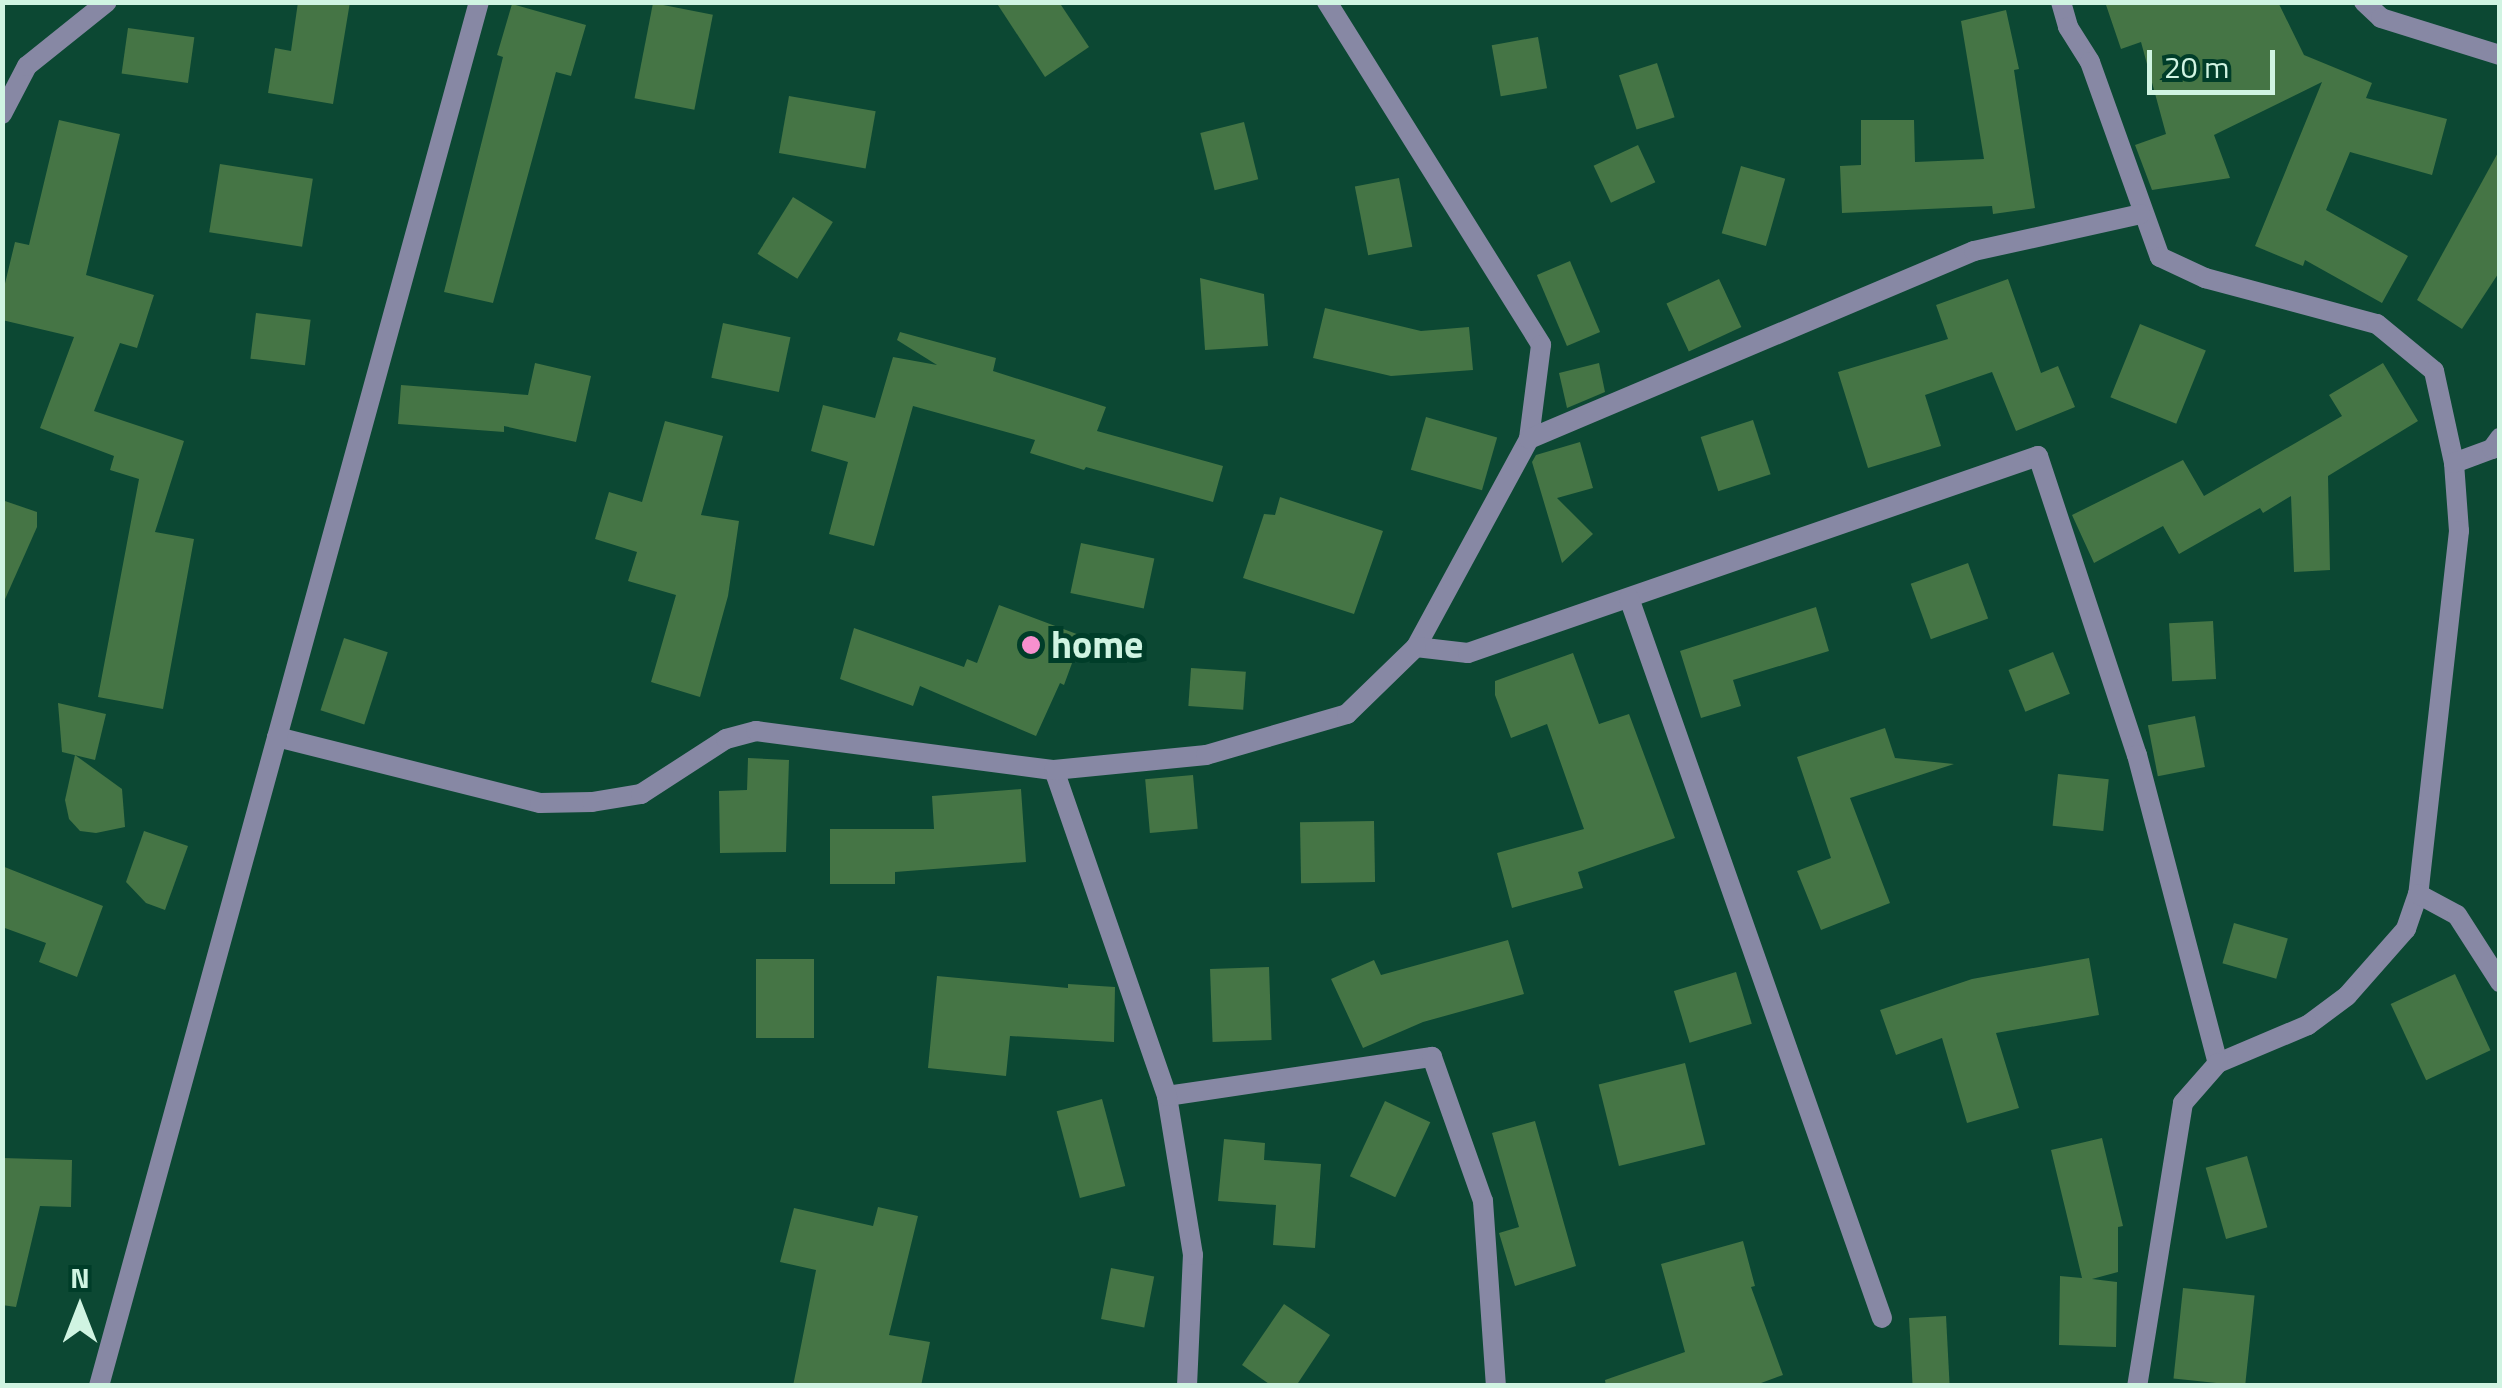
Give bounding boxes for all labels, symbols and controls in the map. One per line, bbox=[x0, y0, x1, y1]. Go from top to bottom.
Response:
scale bar bbox=[2152, 30, 2280, 92]
text: 20 m bbox=[2164, 44, 2229, 90]
place label: home bbox=[1051, 622, 1143, 668]
marker: home bbox=[1020, 634, 1042, 656]
text: N bbox=[70, 1256, 90, 1299]
north arrow bbox=[30, 1258, 130, 1358]

